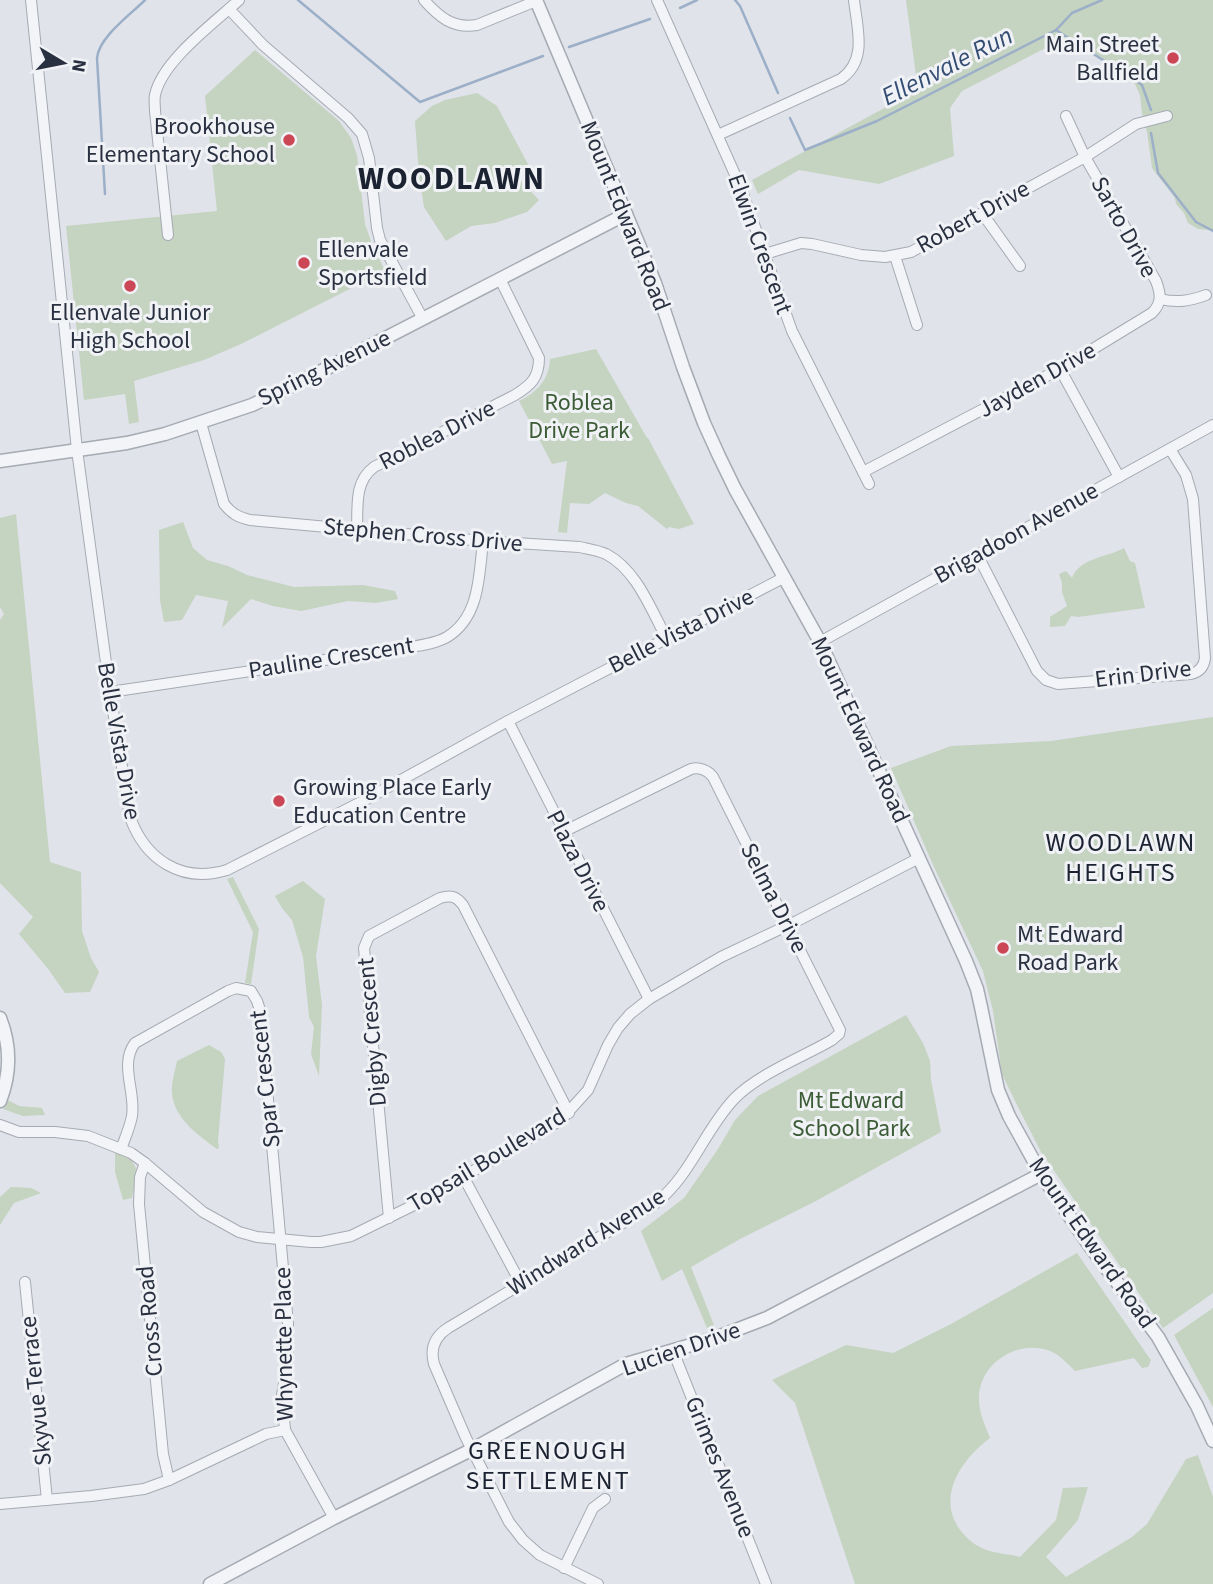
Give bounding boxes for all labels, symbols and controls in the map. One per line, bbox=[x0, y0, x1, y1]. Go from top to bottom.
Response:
water label: Ellenvale Run bbox=[875, 17, 1019, 115]
place label: Main Street Ballfield bbox=[1045, 27, 1159, 90]
north arrow bbox=[28, 28, 98, 98]
marker: Main Street Ballfield bbox=[1165, 50, 1181, 66]
text: N bbox=[64, 57, 93, 74]
place label: Brookhouse Elementary School bbox=[86, 109, 275, 172]
street label: Mount Edward Road bbox=[571, 116, 679, 316]
marker: Brookhouse Elementary School bbox=[281, 132, 297, 148]
district label: WOODLAWN bbox=[358, 156, 546, 202]
street label: Elwin Crescent bbox=[718, 169, 802, 319]
street label: Sarto Drive bbox=[1082, 170, 1166, 284]
street label: Robert Drive bbox=[910, 171, 1036, 263]
place label: Ellenvale Sportsfield bbox=[318, 232, 428, 295]
marker: Ellenvale Sportsfield bbox=[296, 255, 312, 271]
marker: Ellenvale Junior High School bbox=[122, 278, 138, 294]
place label: Ellenvale Junior High School bbox=[50, 295, 211, 358]
street label: Spring Avenue bbox=[251, 321, 397, 415]
street label: Jayden Drive bbox=[972, 333, 1102, 427]
park label: Roblea Drive Park bbox=[528, 385, 630, 448]
street label: Roblea Drive bbox=[373, 391, 501, 479]
street label: Brigadoon Avenue bbox=[927, 473, 1105, 593]
street label: Stephen Cross Drive bbox=[322, 509, 524, 561]
street label: Belle Vista Drive bbox=[602, 579, 760, 683]
street label: Pauline Crescent bbox=[246, 628, 416, 688]
street label: Mount Edward Road bbox=[801, 631, 919, 829]
street label: Erin Drive bbox=[1093, 651, 1193, 697]
street label: Belle Vista Drive bbox=[88, 660, 150, 822]
place label: Growing Place Early Education Centre bbox=[293, 770, 491, 833]
marker: Growing Place Early Education Centre bbox=[271, 793, 287, 809]
street label: Plaza Drive bbox=[537, 804, 619, 918]
district label: WOODLAWN HEIGHTS bbox=[1046, 824, 1196, 891]
street label: Selma Drive bbox=[731, 837, 817, 959]
place label: Mt Edward Road Park bbox=[1017, 917, 1124, 980]
marker: Mt Edward Road Park bbox=[995, 940, 1011, 956]
street label: Digby Crescent bbox=[348, 956, 396, 1108]
street label: Spar Crescent bbox=[240, 1008, 290, 1150]
park label: Mt Edward School Park bbox=[792, 1083, 910, 1146]
street label: Topsail Boulevard bbox=[401, 1099, 573, 1221]
street label: Mount Edward Road bbox=[1020, 1150, 1164, 1336]
street label: Windward Avenue bbox=[500, 1179, 672, 1305]
street label: Cross Road bbox=[128, 1264, 172, 1378]
street label: Whynette Place bbox=[265, 1267, 303, 1421]
street label: Lucien Drive bbox=[617, 1312, 745, 1386]
street label: Skyvue Terrace bbox=[11, 1314, 61, 1468]
street label: Grimes Avenue bbox=[676, 1391, 764, 1543]
district label: GREENOUGH SETTLEMENT bbox=[465, 1432, 631, 1499]

